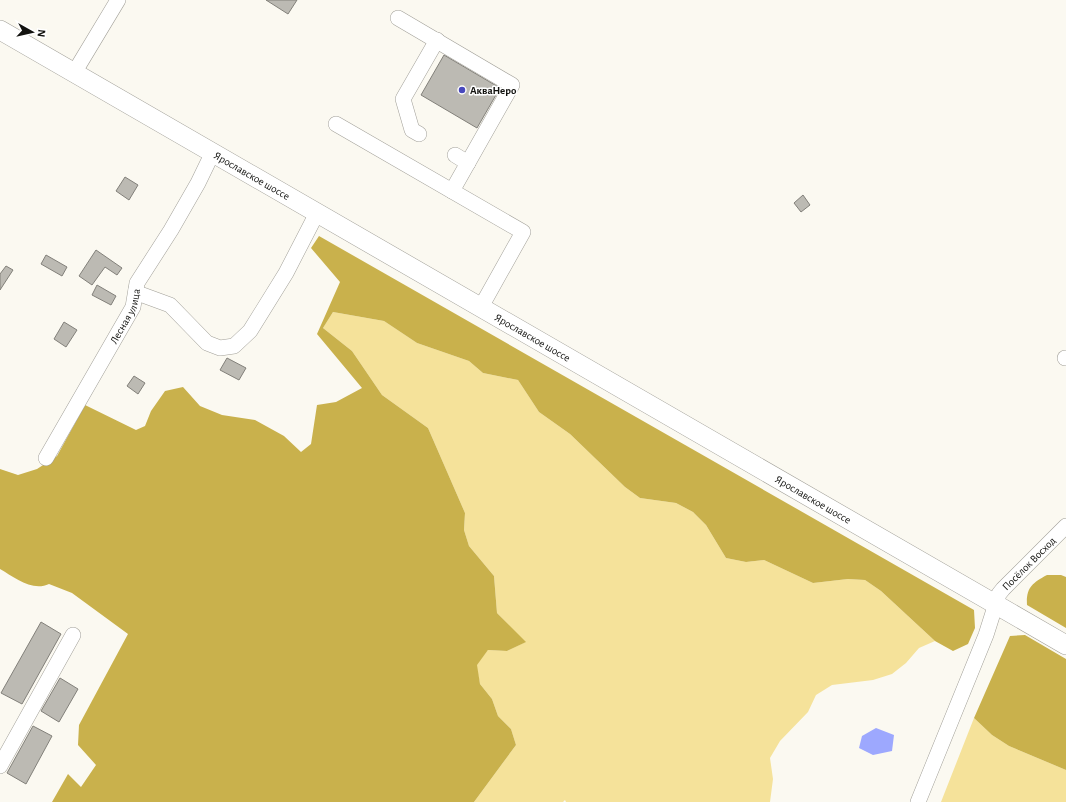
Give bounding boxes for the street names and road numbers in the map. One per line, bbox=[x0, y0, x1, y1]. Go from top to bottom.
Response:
street label: Ярославское шоссе bbox=[212, 149, 292, 202]
street label: Лесная улица bbox=[108, 288, 141, 345]
street label: Ярославское шоссе bbox=[493, 311, 572, 363]
street label: Ярославское шоссе bbox=[774, 473, 853, 525]
street label: Посёлок Восход bbox=[1000, 534, 1058, 592]

